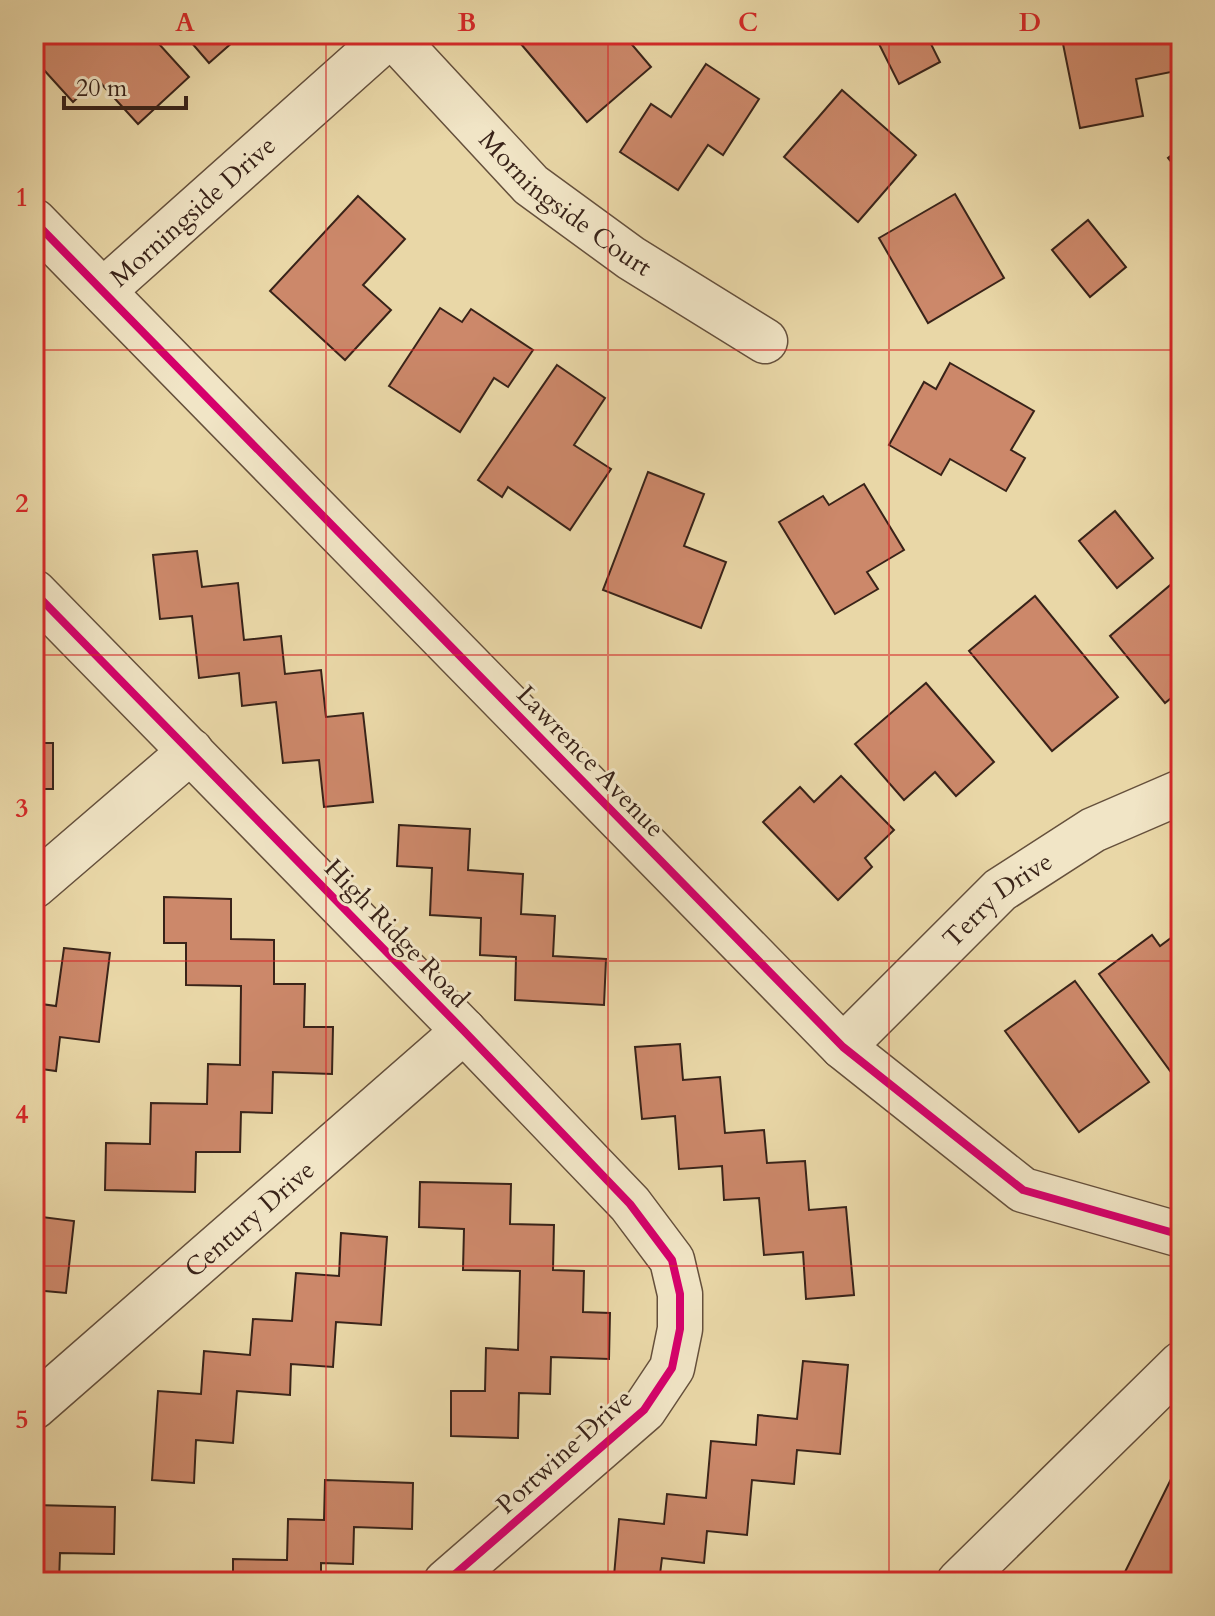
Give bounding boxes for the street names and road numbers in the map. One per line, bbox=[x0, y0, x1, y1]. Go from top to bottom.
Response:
street label: Morningside Court bbox=[471, 123, 658, 285]
street label: Morningside Drive bbox=[102, 128, 283, 295]
street label: Lawrence Avenue bbox=[509, 678, 672, 845]
street label: Terry Drive bbox=[935, 844, 1059, 956]
street label: High Ridge Road bbox=[316, 851, 477, 1016]
street label: Century Drive bbox=[177, 1153, 322, 1286]
street label: Portwine Drive bbox=[489, 1381, 640, 1522]

